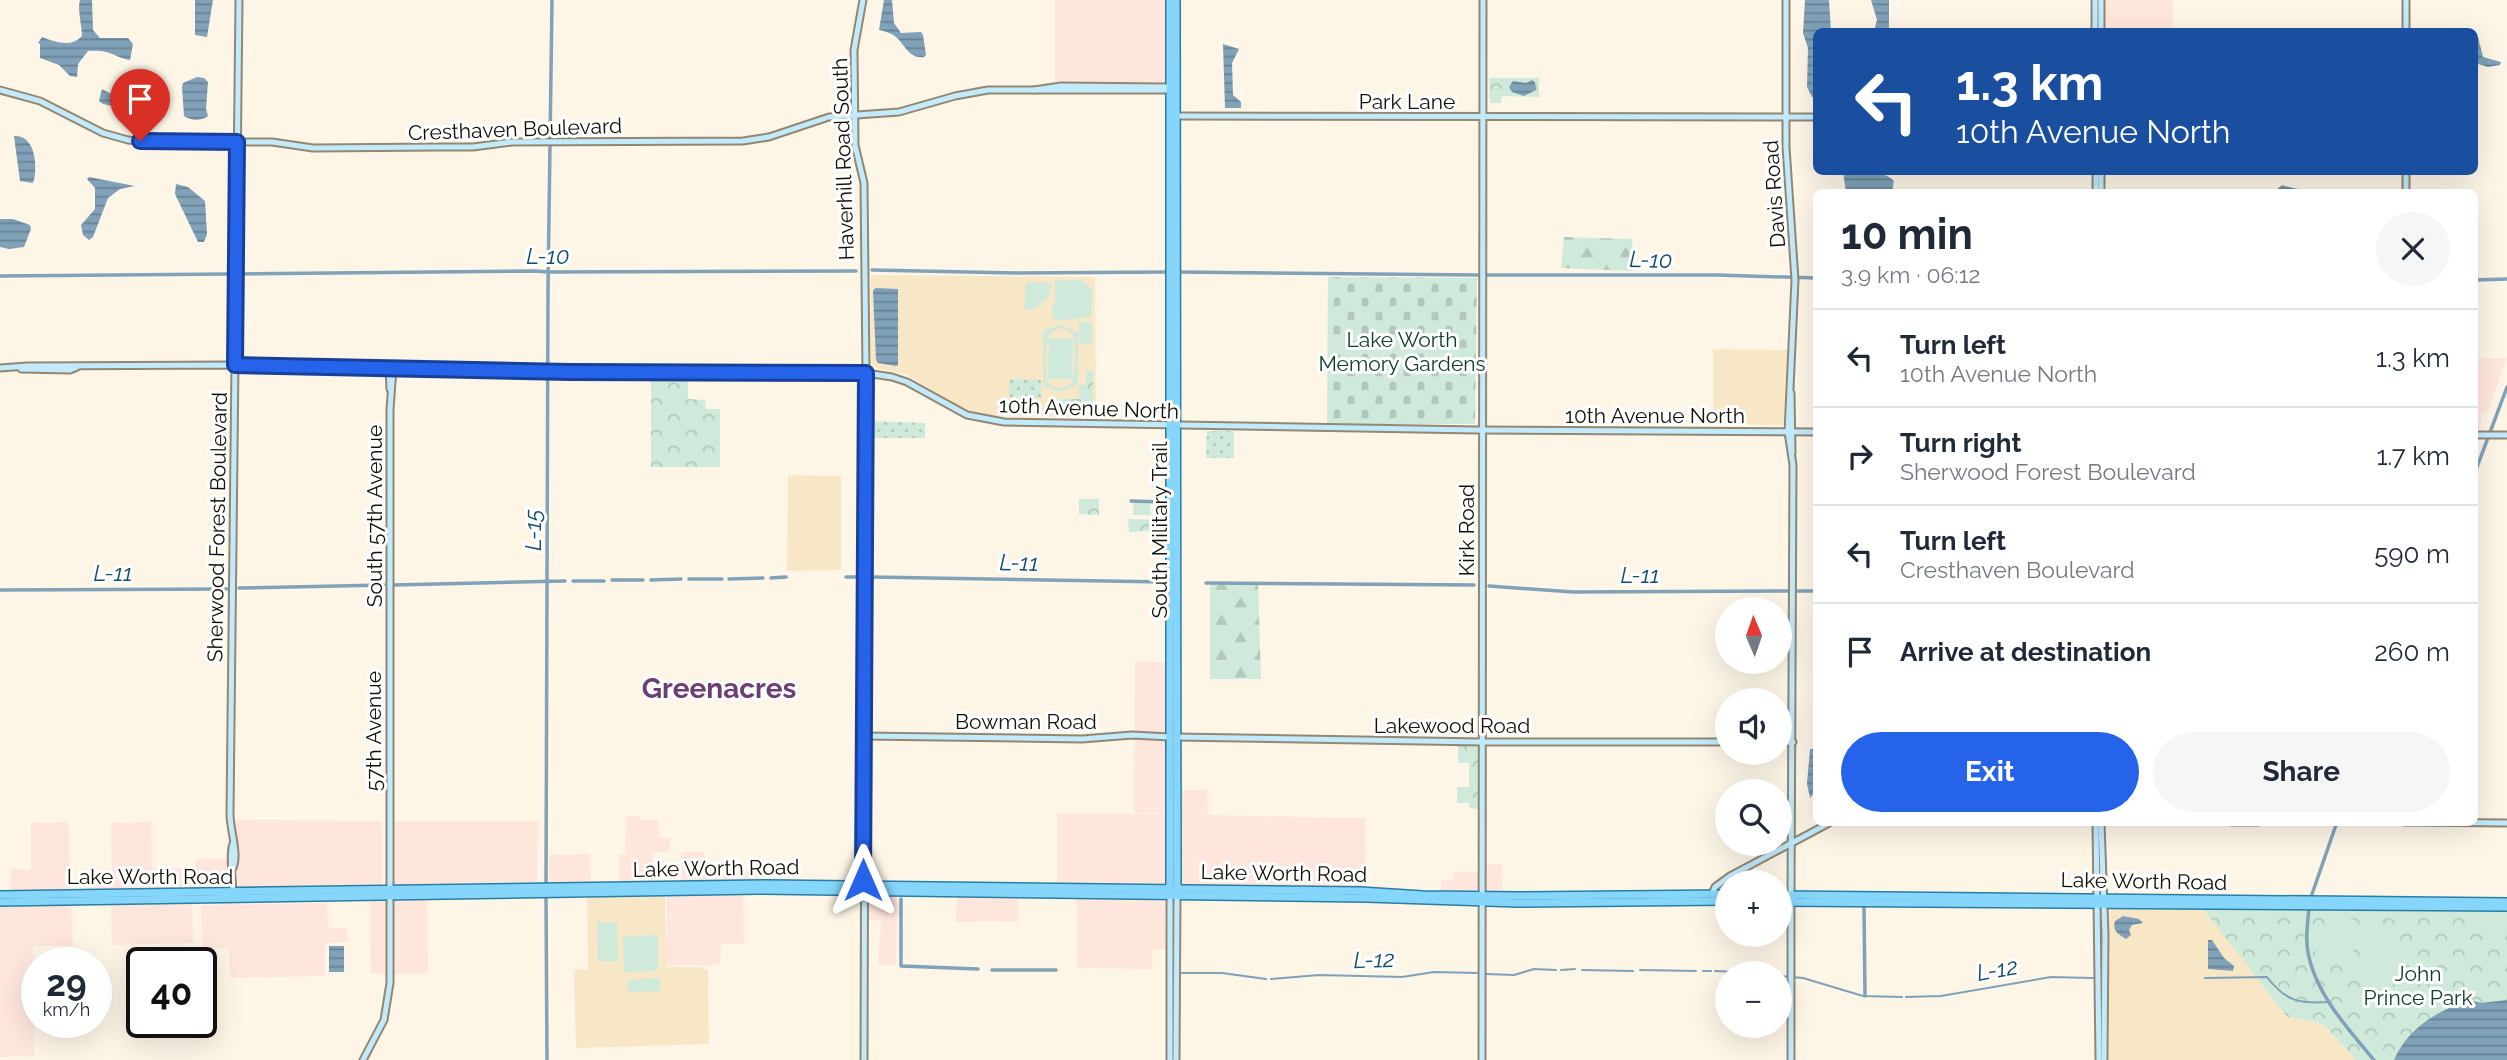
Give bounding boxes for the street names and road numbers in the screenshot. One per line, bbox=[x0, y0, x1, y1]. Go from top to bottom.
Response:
street label: Haverhill Road South bbox=[827, 57, 859, 261]
street label: Park Lane bbox=[1359, 89, 1455, 114]
street label: Cresthaven Boulevard bbox=[408, 113, 622, 145]
street label: Davis Road bbox=[1758, 139, 1790, 249]
street label: Sherwood Forest Boulevard bbox=[202, 392, 232, 662]
street label: 10th Avenue North bbox=[999, 392, 1179, 424]
street label: 10th Avenue North bbox=[1565, 403, 1745, 428]
street label: South 57th Avenue bbox=[362, 425, 387, 607]
street label: South Military Trail bbox=[1147, 441, 1172, 619]
street label: Kirk Road bbox=[1454, 484, 1479, 576]
street label: 57th Avenue bbox=[361, 671, 386, 791]
street label: Bowman Road bbox=[955, 709, 1097, 734]
street label: Lakewood Road bbox=[1374, 713, 1530, 738]
street label: Lake Worth Road bbox=[632, 854, 800, 882]
street label: Lake Worth Road bbox=[1200, 859, 1368, 887]
street label: Lake Worth Road bbox=[67, 864, 233, 889]
street label: Lake Worth Road bbox=[2060, 867, 2228, 895]

